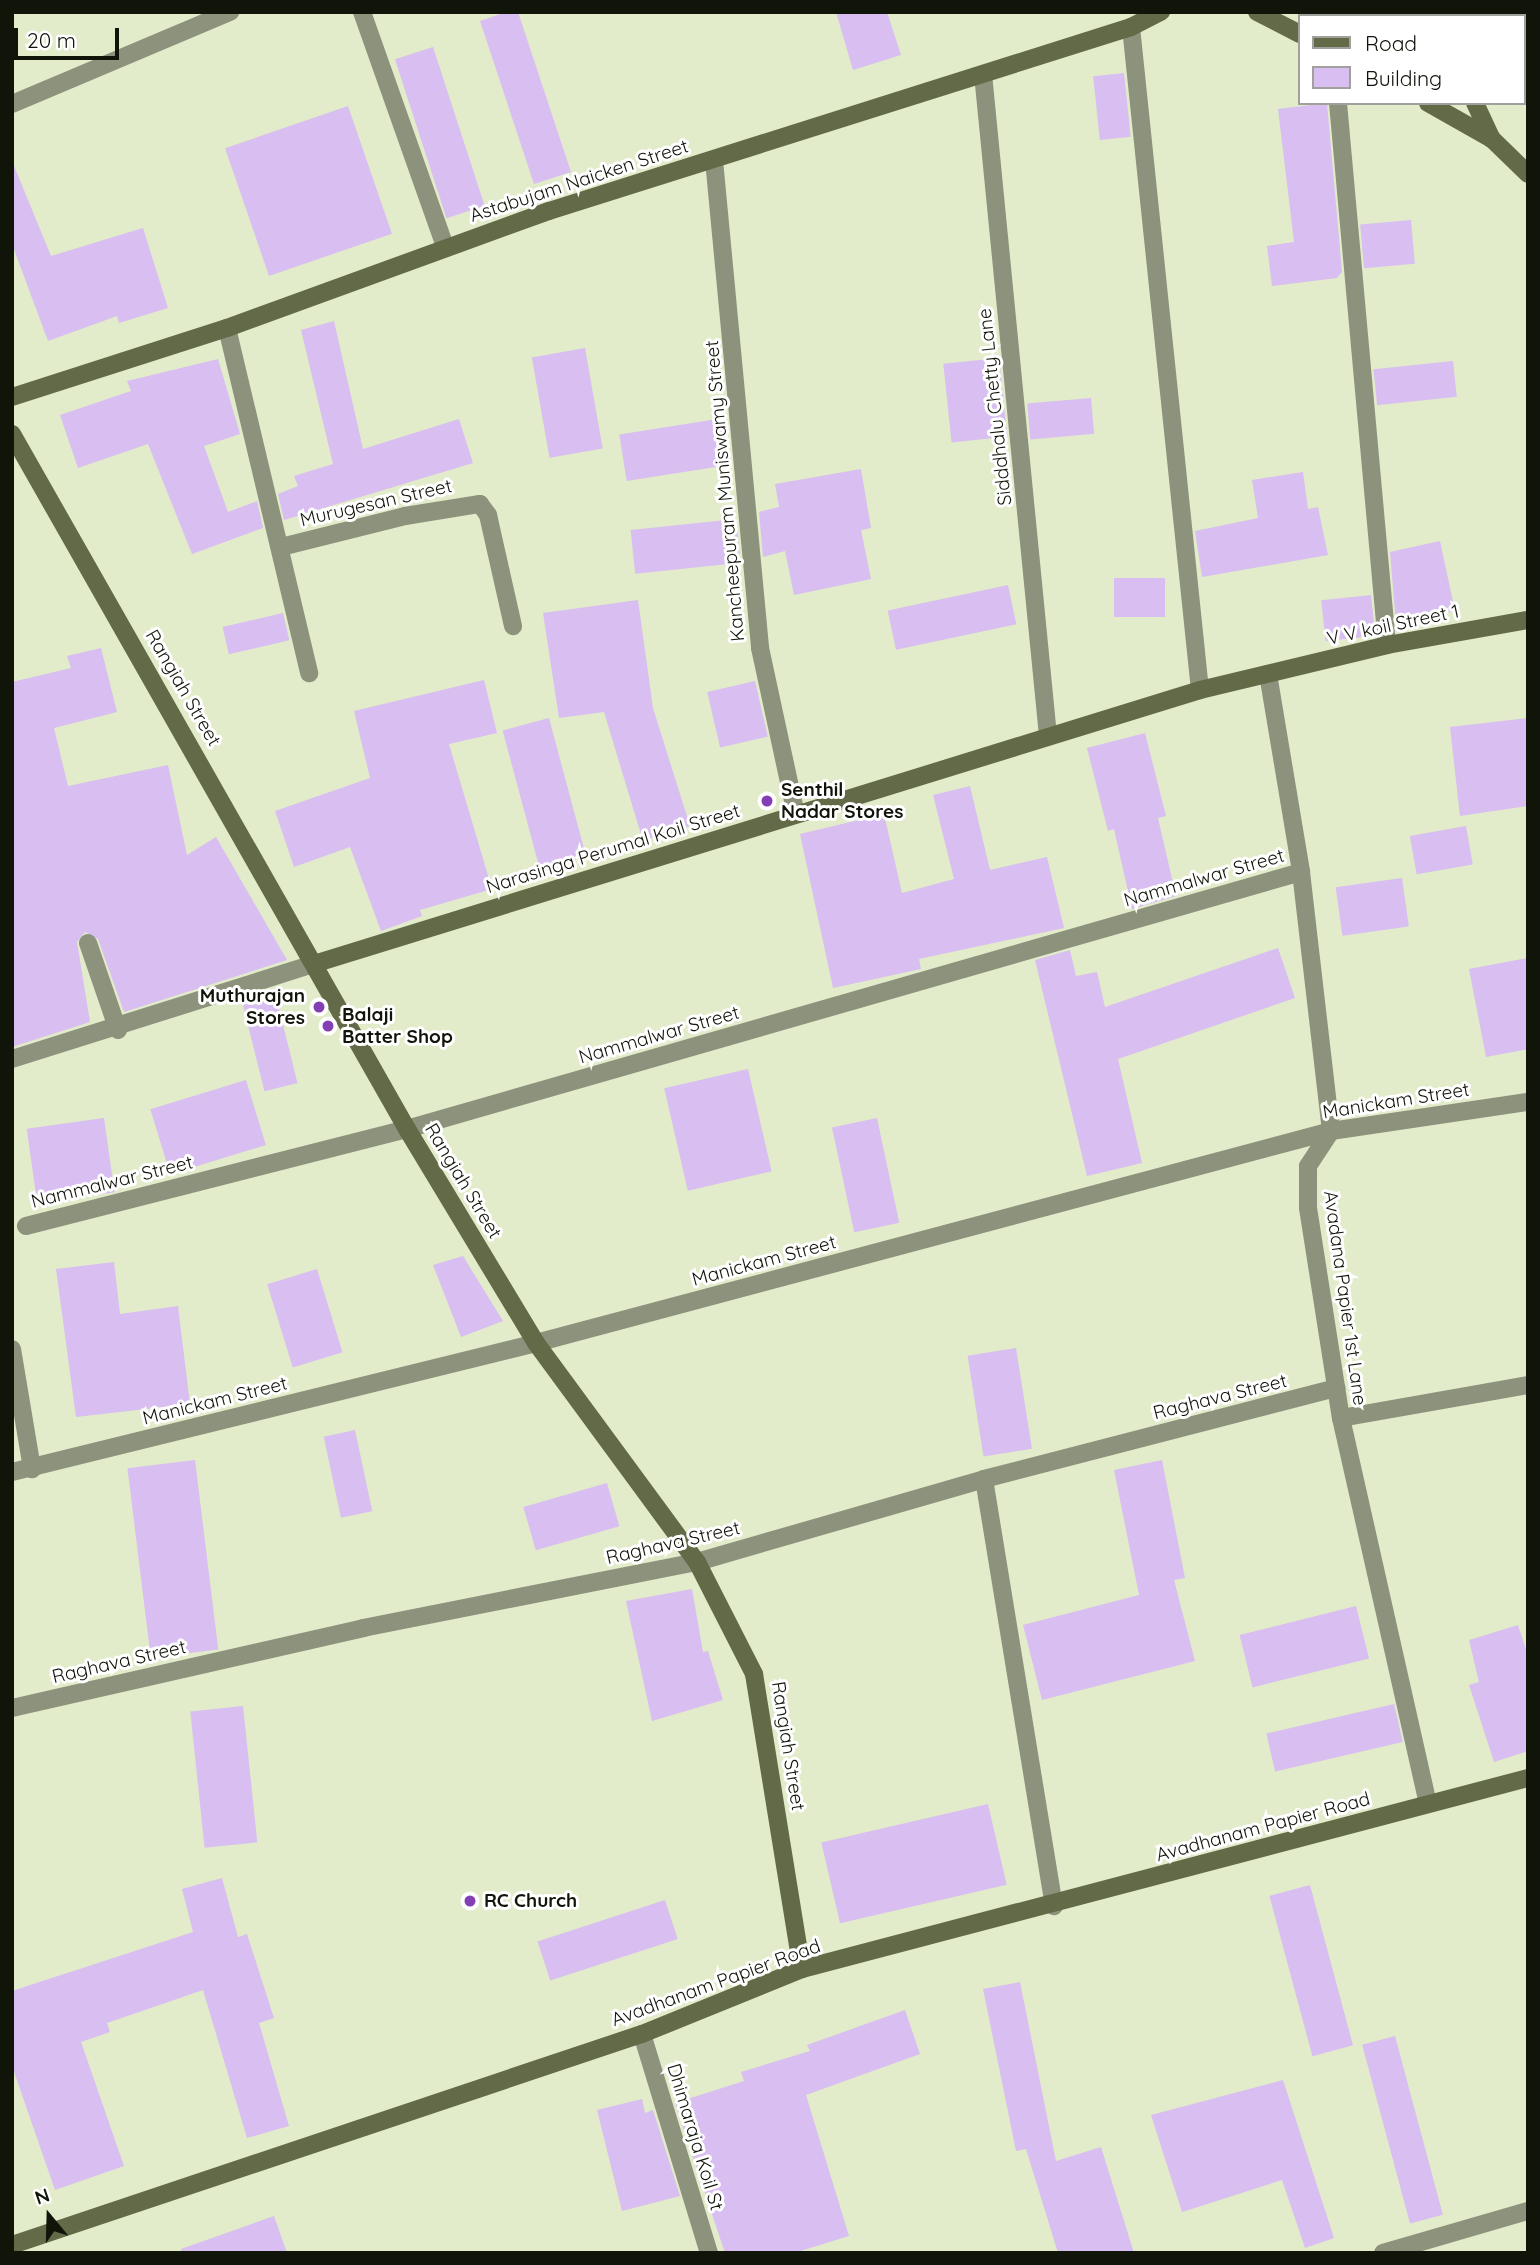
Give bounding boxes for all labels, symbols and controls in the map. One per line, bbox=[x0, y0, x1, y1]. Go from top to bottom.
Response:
scale bar bbox=[18, 14, 122, 58]
legend bbox=[1298, 14, 1526, 105]
text: 20 m bbox=[27, 27, 76, 53]
text: Road bbox=[1365, 30, 1417, 56]
text: Building bbox=[1365, 65, 1442, 91]
street label: Astabujam Naicken Street bbox=[467, 135, 691, 227]
street label: Sidddhalu Chetty Lane bbox=[973, 307, 1017, 507]
street label: Kancheepuram Muniswamy Street bbox=[700, 339, 750, 643]
street label: Murugesan Street bbox=[298, 474, 454, 532]
street label: V V koil Street 1 bbox=[1325, 600, 1461, 650]
street label: Rangiah Street bbox=[140, 626, 226, 750]
place label: Senthil Nadar Stores bbox=[781, 779, 903, 823]
marker: Senthil Nadar Stores bbox=[759, 793, 775, 809]
street label: Narasinga Perumal Koil Street bbox=[483, 799, 743, 899]
street label: Nammalwar Street bbox=[1121, 844, 1287, 912]
place label: Muthurajan Stores bbox=[200, 985, 305, 1029]
marker: Muthurajan Stores bbox=[311, 999, 327, 1015]
street label: Nammalwar Street bbox=[576, 1001, 742, 1069]
place label: Balaji Batter Shop bbox=[342, 1004, 453, 1048]
marker: Balaji Batter Shop bbox=[320, 1018, 336, 1034]
street label: Manickam Street bbox=[1321, 1078, 1471, 1124]
street label: Rangiah Street bbox=[420, 1119, 506, 1243]
street label: Nammalwar Street bbox=[29, 1151, 195, 1213]
street label: Avadana Papier 1st Lane bbox=[1319, 1189, 1371, 1407]
street label: Manickam Street bbox=[689, 1231, 839, 1291]
street label: Raghava Street bbox=[1151, 1369, 1289, 1425]
street label: Manickam Street bbox=[140, 1372, 290, 1430]
street label: Raghava Street bbox=[604, 1516, 742, 1570]
street label: Raghava Street bbox=[50, 1635, 188, 1689]
street label: Rangiah Street bbox=[767, 1680, 809, 1812]
street label: Avadhanam Papier Road bbox=[1153, 1787, 1373, 1867]
place label: RC Church bbox=[484, 1890, 577, 1912]
marker: RC Church bbox=[462, 1893, 478, 1909]
street label: Avadhanam Papier Road bbox=[608, 1935, 824, 2031]
street label: Dhimaraja Koil St bbox=[662, 2061, 728, 2213]
north arrow bbox=[14, 2181, 84, 2251]
text: N bbox=[32, 2183, 53, 2210]

